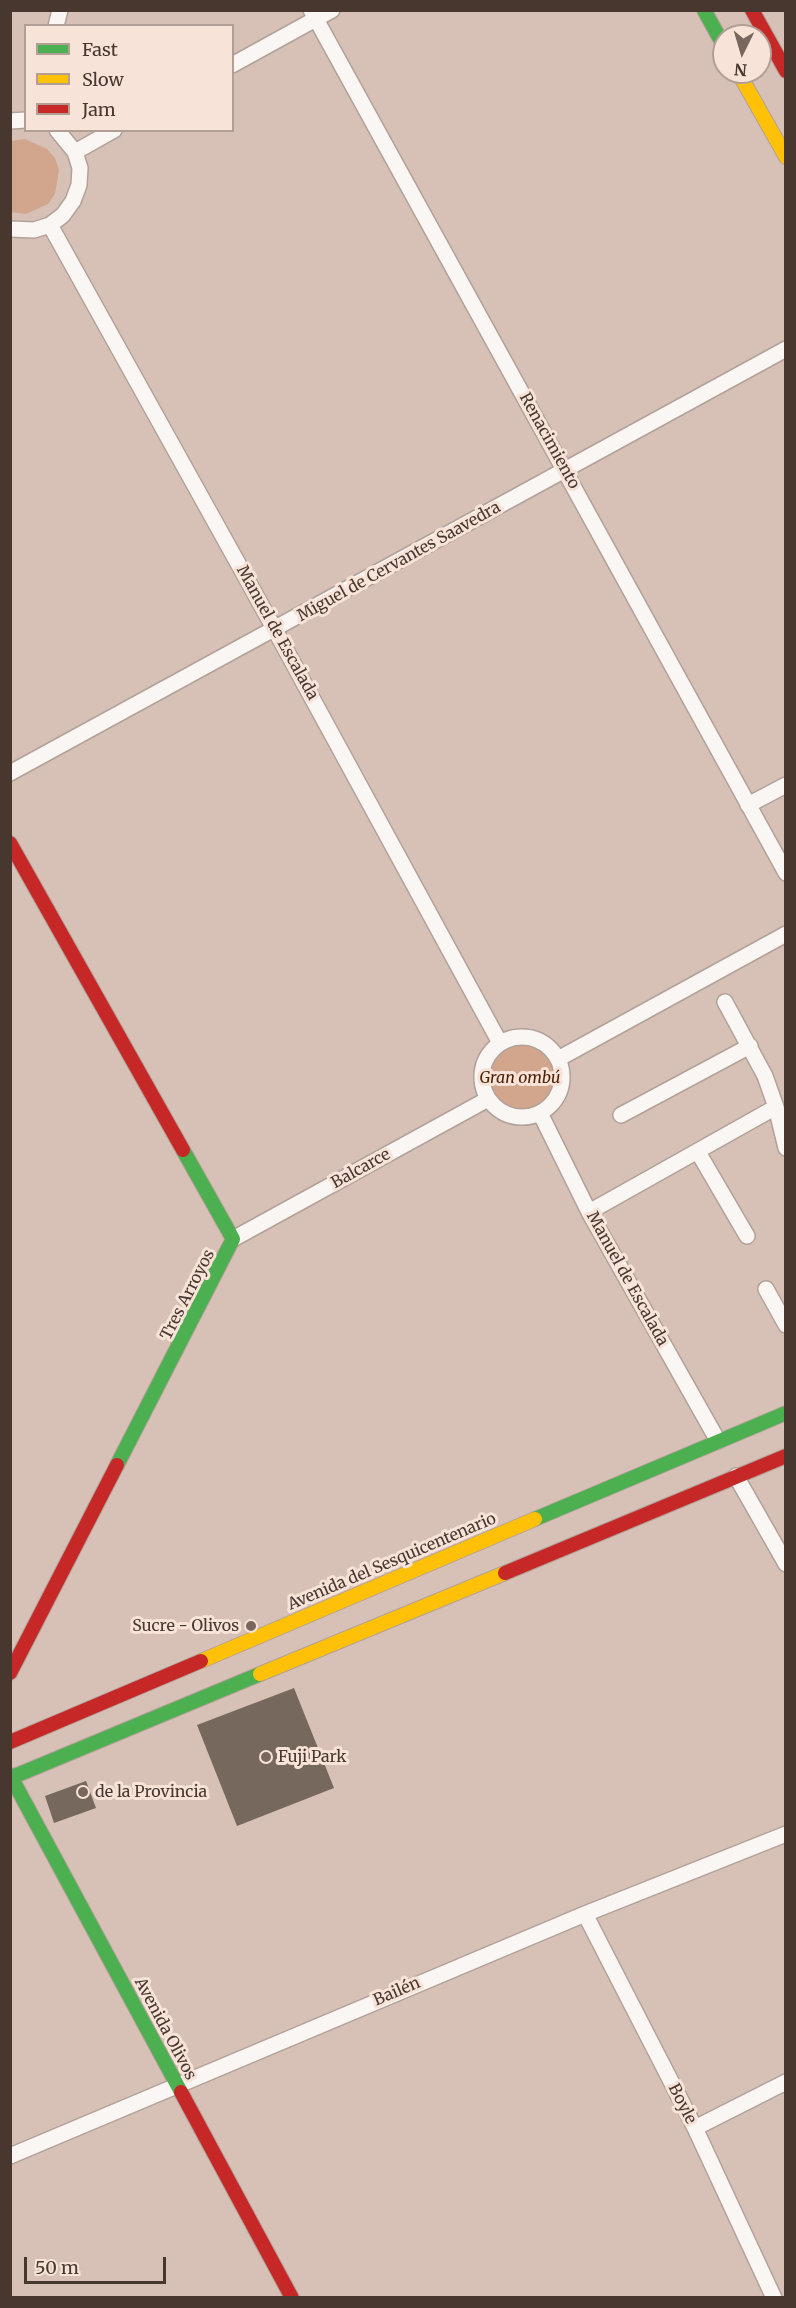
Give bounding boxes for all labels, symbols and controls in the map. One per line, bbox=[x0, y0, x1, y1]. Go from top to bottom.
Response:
legend bbox=[24, 24, 234, 132]
north arrow bbox=[712, 24, 772, 84]
text: Fast bbox=[82, 38, 118, 61]
text: N bbox=[733, 59, 748, 80]
text: Slow bbox=[82, 68, 124, 91]
text: Jam bbox=[82, 98, 116, 121]
street label: Renacimiento bbox=[515, 390, 583, 492]
street label: Miguel de Cervantes Saavedra bbox=[294, 498, 504, 626]
street label: Manuel de Escalada bbox=[232, 562, 322, 704]
park label: Gran ombú bbox=[480, 1068, 560, 1088]
street label: Balcarce bbox=[328, 1145, 394, 1193]
street label: Manuel de Escalada bbox=[582, 1208, 672, 1350]
street label: Tres Arroyos bbox=[157, 1247, 219, 1343]
street label: Avenida del Sesquicentenario bbox=[285, 1509, 499, 1615]
place label: Sucre - Olivos bbox=[132, 1616, 239, 1636]
marker: Sucre - Olivos bbox=[244, 1619, 258, 1633]
place label: Fuji Park bbox=[278, 1747, 346, 1767]
marker: Fuji Park bbox=[259, 1750, 273, 1764]
place label: de la Provincia bbox=[95, 1782, 207, 1802]
marker: de la Provincia bbox=[76, 1785, 90, 1799]
street label: Bailén bbox=[371, 1974, 423, 2010]
street label: Avenida Olivos bbox=[130, 1975, 200, 2083]
street label: Boyle bbox=[664, 2081, 700, 2127]
scale bar bbox=[27, 2245, 170, 2283]
text: 50 m bbox=[35, 2256, 79, 2279]

